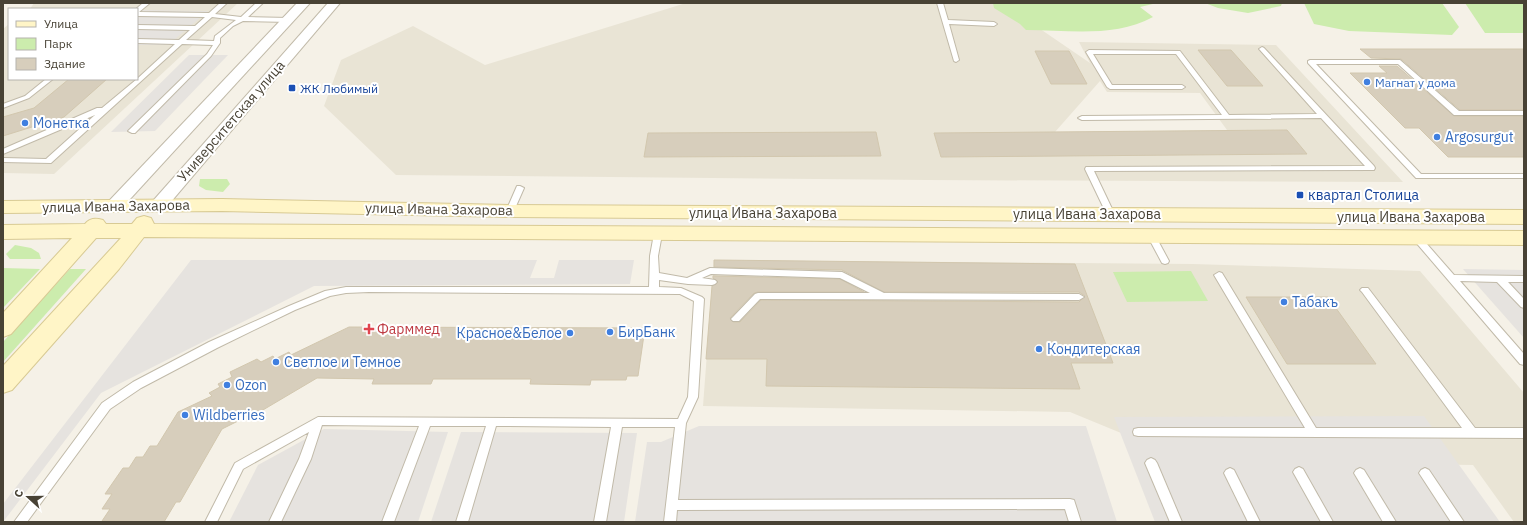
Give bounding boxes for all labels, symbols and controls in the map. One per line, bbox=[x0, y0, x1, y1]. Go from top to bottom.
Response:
legend bbox=[8, 8, 138, 80]
text: Улица bbox=[44, 16, 78, 31]
text: Парк bbox=[44, 36, 73, 51]
text: Здание bbox=[44, 56, 86, 71]
street label: Университетская улица bbox=[173, 56, 289, 185]
place label: Магнат у дома bbox=[1375, 75, 1456, 90]
marker: Магнат у дома bbox=[1362, 77, 1372, 87]
place label: ЖК Любимый bbox=[300, 81, 378, 96]
marker: ЖК Любимый bbox=[287, 83, 297, 93]
place label: Монетка bbox=[33, 114, 90, 132]
marker: Монетка bbox=[20, 118, 30, 128]
place label: Argosurgut bbox=[1445, 128, 1514, 146]
marker: Argosurgut bbox=[1432, 132, 1442, 142]
place label: квартал Столица bbox=[1308, 186, 1420, 204]
marker: квартал Столица bbox=[1295, 190, 1305, 200]
street label: улица Ивана Захарова bbox=[42, 196, 191, 216]
street label: улица Ивана Захарова bbox=[365, 199, 514, 219]
street label: улица Ивана Захарова bbox=[689, 204, 837, 222]
street label: улица Ивана Захарова bbox=[1013, 205, 1161, 223]
street label: улица Ивана Захарова bbox=[1337, 208, 1485, 226]
place label: Табакъ bbox=[1292, 293, 1338, 311]
marker: Табакъ bbox=[1279, 297, 1289, 307]
place label: Фарммед bbox=[377, 320, 440, 338]
place label: БирБанк bbox=[618, 323, 676, 341]
marker: Фарммед bbox=[364, 324, 374, 334]
place label: Красное&Белое bbox=[457, 324, 562, 342]
marker: БирБанк bbox=[605, 327, 615, 337]
marker: Красное&Белое bbox=[565, 328, 575, 338]
place label: Кондитерская bbox=[1047, 340, 1140, 358]
marker: Кондитерская bbox=[1034, 344, 1044, 354]
place label: Светлое и Темное bbox=[284, 353, 401, 371]
marker: Светлое и Темное bbox=[271, 357, 281, 367]
place label: Ozon bbox=[235, 376, 267, 394]
marker: Ozon bbox=[222, 380, 232, 390]
place label: Wildberries bbox=[193, 406, 265, 424]
marker: Wildberries bbox=[180, 410, 190, 420]
north arrow bbox=[8, 477, 48, 517]
text: С bbox=[11, 488, 26, 499]

